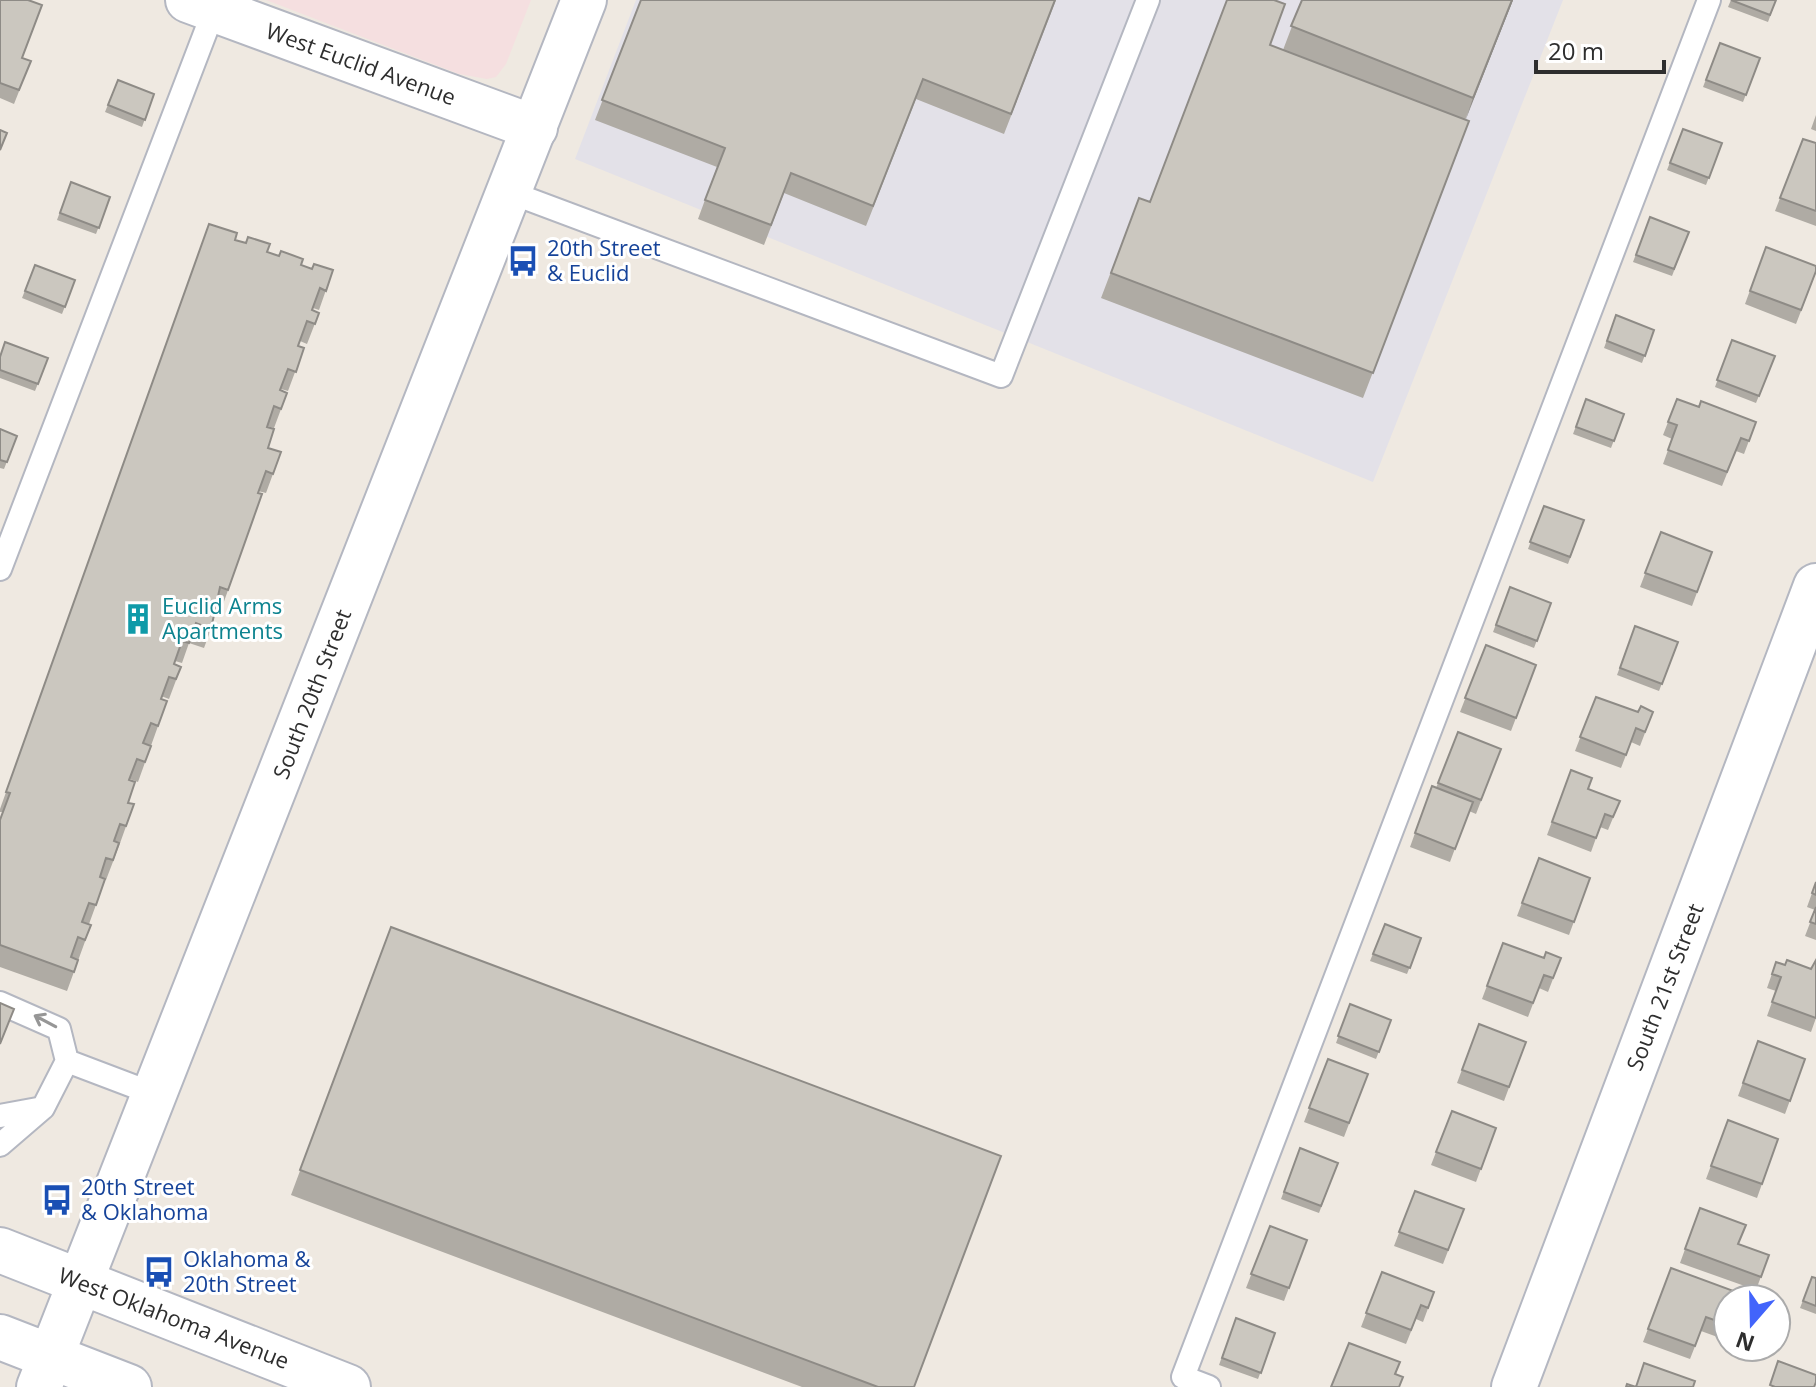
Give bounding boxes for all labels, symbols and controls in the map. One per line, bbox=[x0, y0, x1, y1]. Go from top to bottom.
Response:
street label: West Euclid Avenue bbox=[262, 15, 460, 111]
scale bar bbox=[1536, 24, 1664, 74]
text: 20 m bbox=[1548, 34, 1604, 67]
place label: 20th Street & Euclid bbox=[547, 232, 661, 287]
bus stop icon: 20th Street & Euclid bbox=[506, 244, 540, 278]
place label: Euclid Arms Apartments bbox=[162, 590, 283, 645]
building icon: Euclid Arms Apartments bbox=[121, 602, 155, 636]
street label: South 20th Street bbox=[265, 604, 357, 783]
street label: South 21st Street bbox=[1618, 899, 1710, 1074]
one-way arrow bbox=[33, 1013, 57, 1029]
place label: 20th Street & Oklahoma bbox=[81, 1171, 209, 1226]
bus stop icon: 20th Street & Oklahoma bbox=[40, 1183, 74, 1217]
place label: Oklahoma & 20th Street bbox=[183, 1243, 311, 1298]
bus stop icon: Oklahoma & 20th Street bbox=[142, 1255, 176, 1289]
street label: West Oklahoma Avenue bbox=[55, 1259, 294, 1375]
north arrow bbox=[1712, 1283, 1792, 1363]
text: N bbox=[1731, 1326, 1758, 1360]

